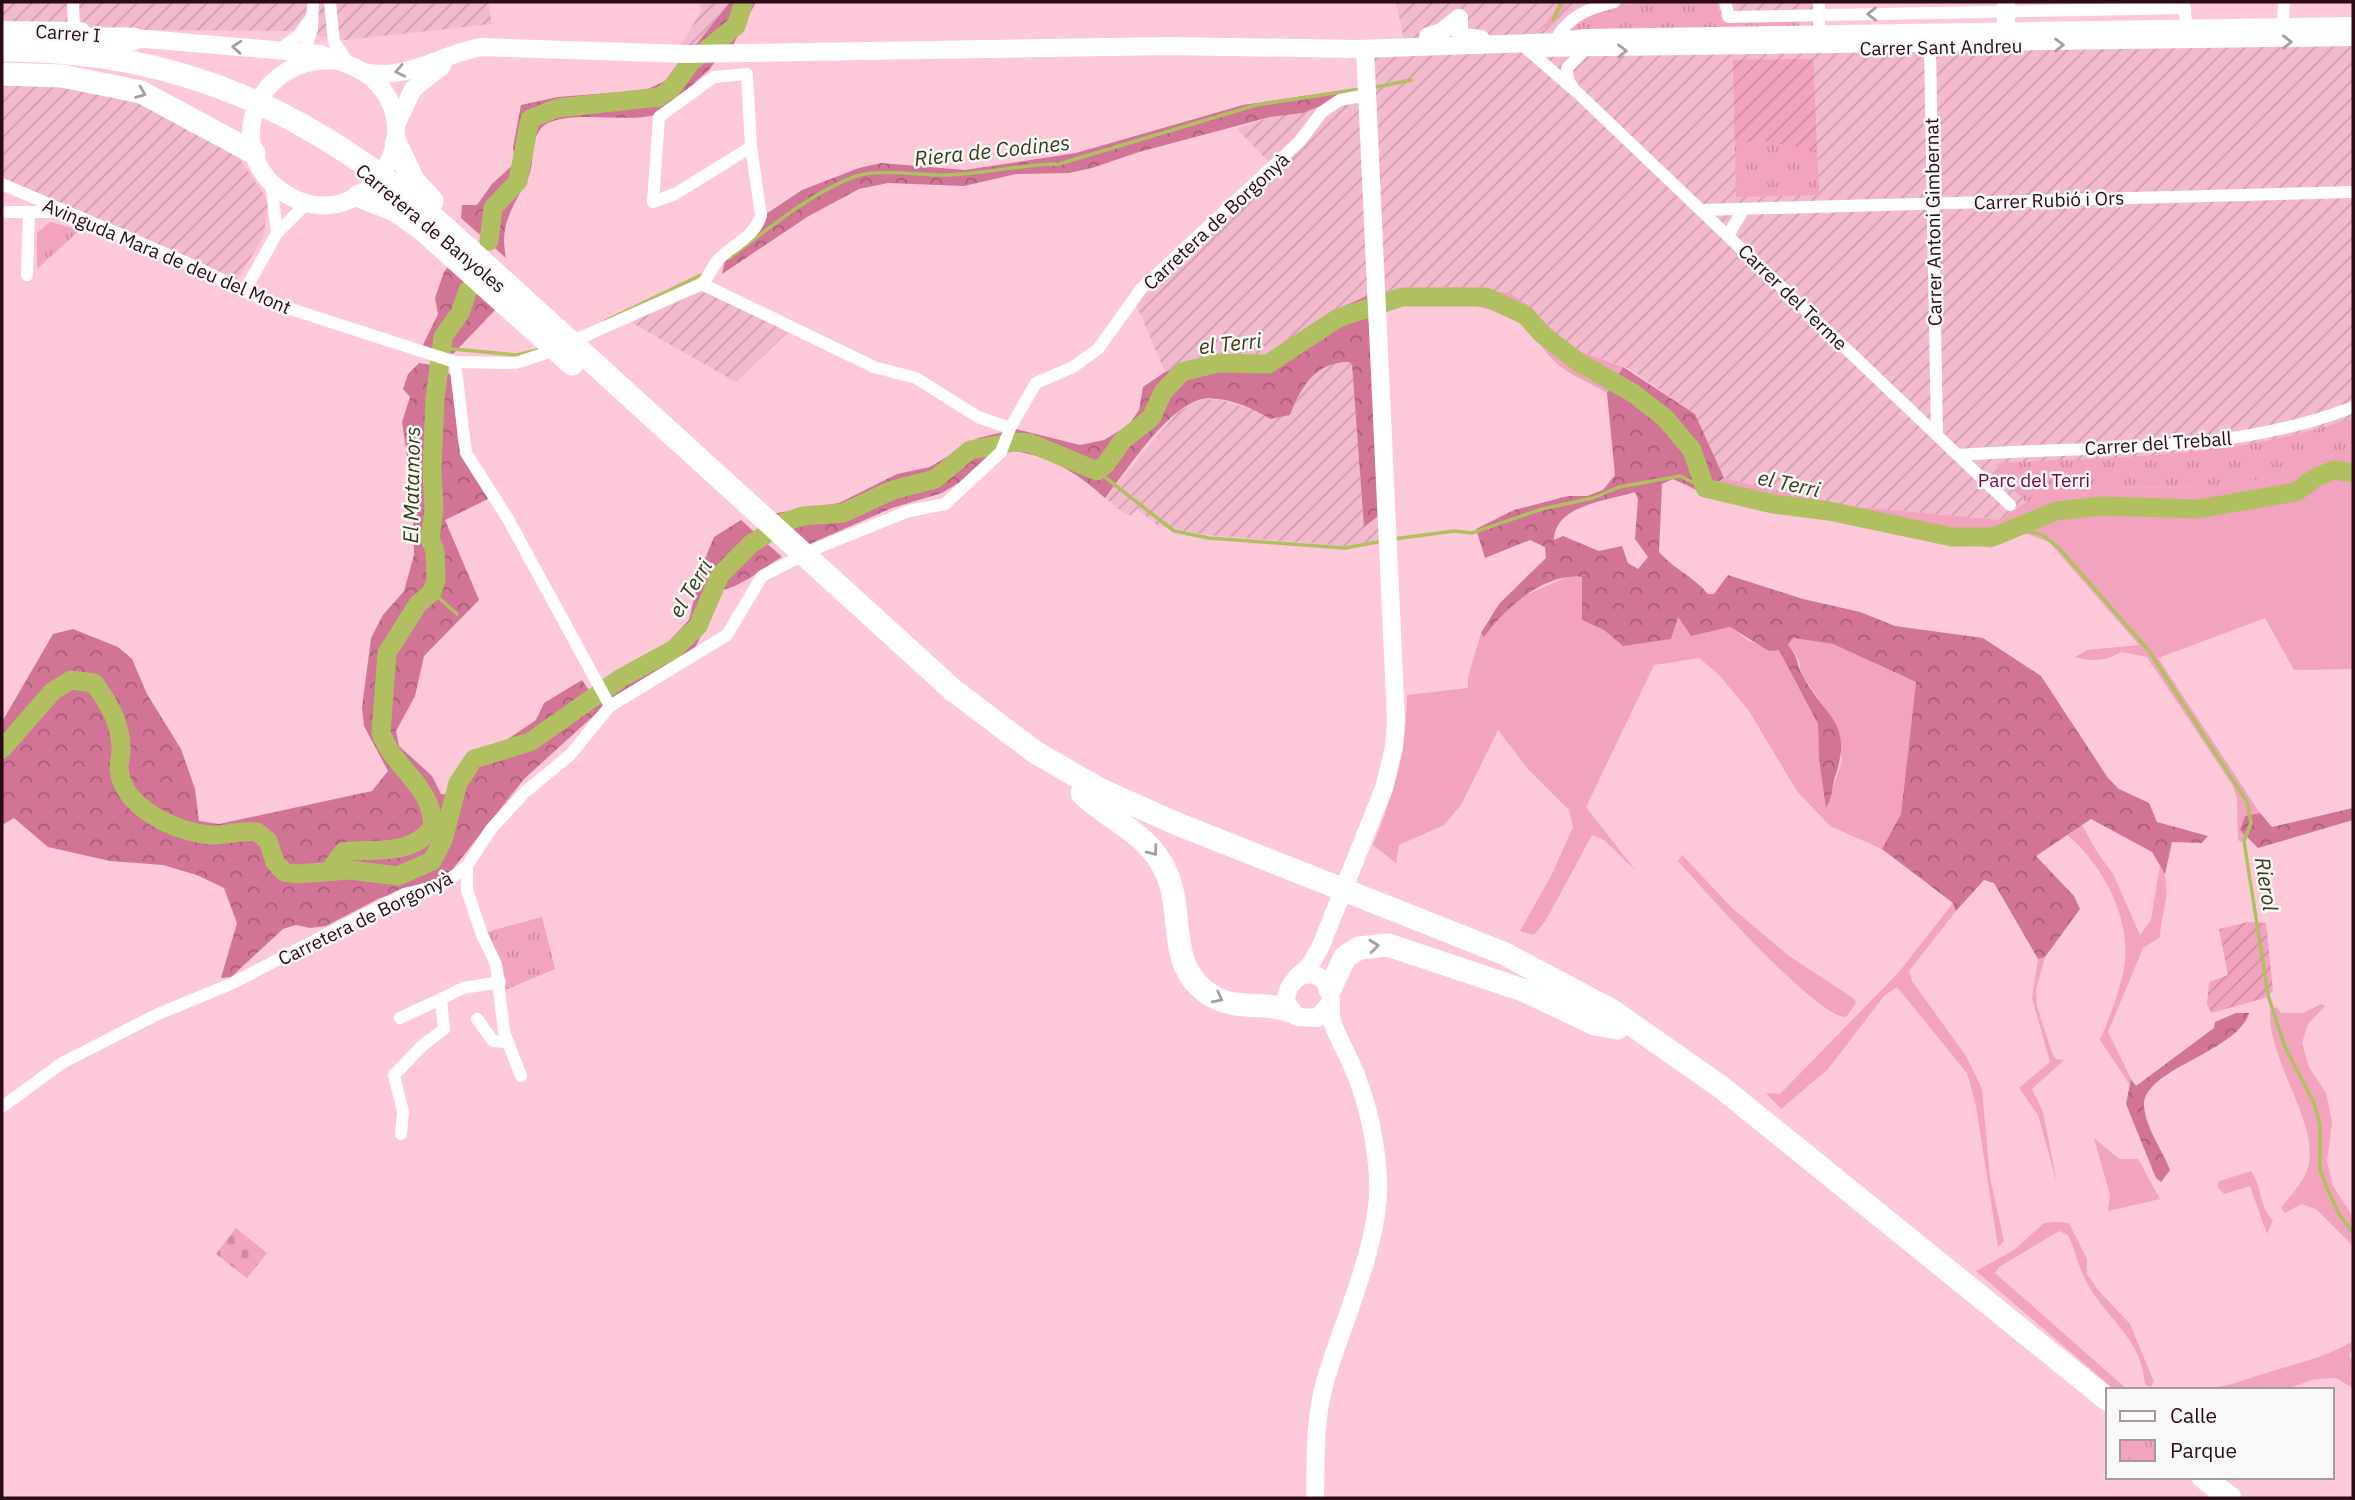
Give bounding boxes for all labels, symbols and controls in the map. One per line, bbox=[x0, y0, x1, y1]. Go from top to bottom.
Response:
one-way arrow bbox=[1866, 7, 1877, 22]
street label: Carrer I bbox=[35, 19, 101, 47]
street label: Carrer Sant Andreu bbox=[1859, 34, 2023, 60]
one-way arrow bbox=[2282, 34, 2293, 49]
one-way arrow bbox=[2054, 38, 2065, 53]
one-way arrow bbox=[232, 39, 243, 54]
one-way arrow bbox=[1617, 43, 1628, 59]
one-way arrow bbox=[395, 63, 407, 78]
one-way arrow bbox=[135, 85, 147, 99]
street label: Carrer Antoni Gimbernat bbox=[1919, 118, 1947, 326]
water label: Riera de Codines bbox=[913, 128, 1071, 172]
street label: Carretera de Borgonyà bbox=[1138, 147, 1294, 295]
street label: Carretera de Banyoles bbox=[351, 158, 511, 298]
street label: Carrer Rubió i Ors bbox=[1973, 185, 2125, 215]
street label: Avinguda Mara de deu del Mont bbox=[39, 193, 295, 319]
street label: Carrer del Terme bbox=[1733, 239, 1853, 355]
water label: el Terri bbox=[1197, 326, 1263, 360]
water label: El Matamors bbox=[396, 426, 426, 544]
street label: Carrer del Treball bbox=[2084, 426, 2232, 460]
water label: el Terri bbox=[1755, 463, 1823, 503]
park label: Parc del Terri bbox=[1978, 468, 2090, 492]
water label: el Terri bbox=[662, 553, 718, 622]
one-way arrow bbox=[1145, 844, 1157, 856]
water label: Rierol bbox=[2249, 855, 2285, 913]
street label: Carretera de Borgonyà bbox=[274, 865, 456, 971]
one-way arrow bbox=[1369, 939, 1380, 954]
one-way arrow bbox=[1211, 990, 1223, 1004]
legend bbox=[2106, 1388, 2334, 1479]
text: Calle bbox=[2170, 1401, 2217, 1429]
text: Parque bbox=[2170, 1436, 2237, 1464]

